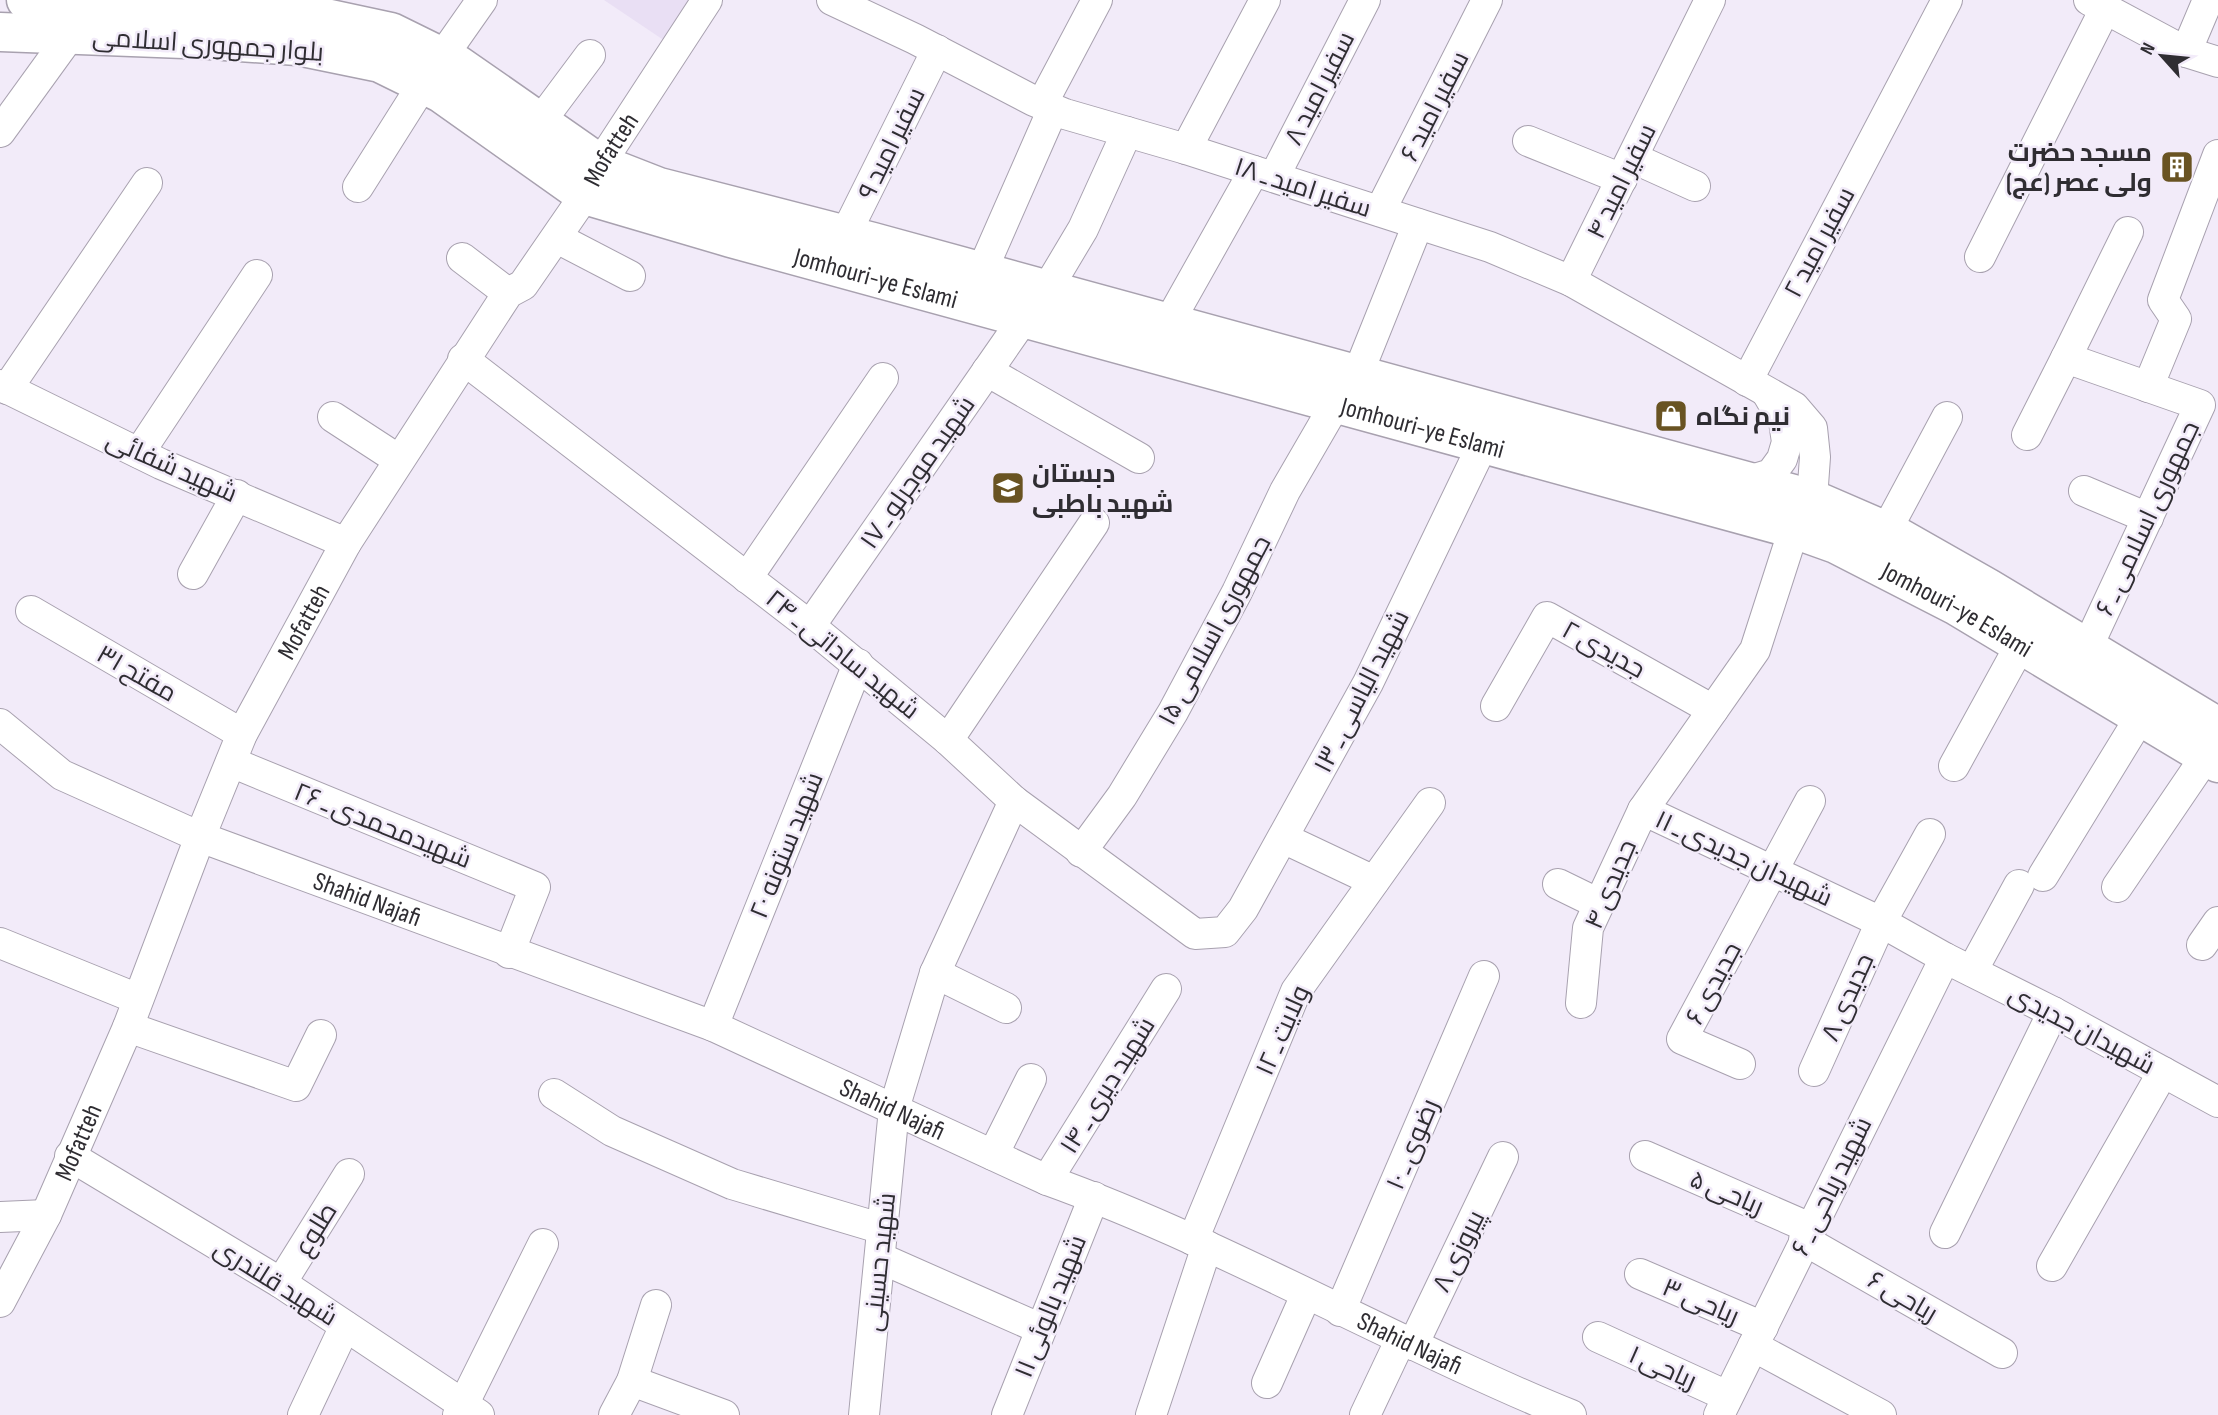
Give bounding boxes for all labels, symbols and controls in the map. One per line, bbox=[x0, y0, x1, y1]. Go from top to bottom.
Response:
north arrow bbox=[2127, 21, 2197, 91]
street label: بلوار جمهوری اسلامی bbox=[91, 22, 325, 69]
street label: سفیر امید ۸ bbox=[1279, 27, 1362, 151]
text: N bbox=[2136, 39, 2161, 59]
street label: سفیر امید ۶ bbox=[1394, 46, 1476, 167]
street label: سفیر امید ۹ bbox=[852, 83, 933, 205]
street label: Mofatteh bbox=[578, 108, 646, 192]
street label: سفیر امید ۴ bbox=[1581, 119, 1664, 244]
place label: مسجد حضرت ولی عصر (عج) bbox=[2006, 138, 2152, 199]
building icon: مسجد حضرت ولی عصر (عج) bbox=[2158, 148, 2196, 186]
street label: سفیر امید ـ ۱۸ bbox=[1230, 152, 1375, 225]
street label: سفیر امید ۲ bbox=[1778, 182, 1862, 303]
street label: Jomhouri-ye Eslami bbox=[789, 242, 961, 316]
street label: شهید موجرلو ـ ۱۷ bbox=[854, 390, 982, 555]
street label: Jomhouri-ye Eslami bbox=[1336, 391, 1508, 466]
shop icon: نیم نگاه bbox=[1652, 397, 1690, 435]
place label: نیم نگاه bbox=[1696, 402, 1790, 434]
street label: جمهوری اسلامی ـ ۶ bbox=[2090, 416, 2207, 621]
street label: شهید شفائی bbox=[101, 425, 242, 510]
place label: دبستان شهید باطبی bbox=[1032, 459, 1173, 520]
school or university icon: دبستان شهید باطبی bbox=[989, 469, 1027, 507]
street label: جمهوری اسلامی ۱۵ bbox=[1152, 531, 1278, 731]
street label: Jomhouri-ye Eslami bbox=[1875, 555, 2038, 665]
street label: Mofatteh bbox=[272, 579, 337, 665]
street label: شهید ساداتی ـ ۲۴ bbox=[759, 584, 925, 727]
street label: شهید الیاسی ـ ۱۳ bbox=[1308, 605, 1417, 778]
street label: جدیدی ۲ bbox=[1556, 615, 1650, 686]
street label: مفتح ۳۱ bbox=[91, 639, 182, 709]
street label: شهید ستونه ۲۰ bbox=[744, 768, 831, 923]
street label: شهیدمحمدی ـ ۲۶ bbox=[289, 777, 476, 876]
street label: شهیدان جدیدی ـ ۱۱ bbox=[1650, 805, 1837, 914]
street label: جدیدی ۴ bbox=[1579, 835, 1644, 934]
street label: Shahid Najafi bbox=[309, 866, 425, 934]
street label: جدیدی ۶ bbox=[1680, 937, 1749, 1030]
street label: جدیدی ۸ bbox=[1815, 949, 1881, 1046]
street label: شهیدان جدیدی bbox=[2003, 979, 2160, 1082]
street label: ولایت ـ ۱۲ bbox=[1250, 981, 1317, 1081]
street label: شهید دیری ـ ۱۴ bbox=[1054, 1012, 1162, 1160]
street label: Shahid Najafi bbox=[834, 1073, 950, 1148]
street label: رضوی ـ ۱۰ bbox=[1380, 1094, 1446, 1195]
street label: Mofatteh bbox=[49, 1099, 110, 1186]
street label: شهید ریاحی ـ ۶ bbox=[1785, 1112, 1879, 1261]
street label: ریاحی ۵ bbox=[1685, 1164, 1768, 1223]
street label: شهید حسینی bbox=[858, 1191, 903, 1333]
street label: طلوع bbox=[288, 1198, 344, 1262]
street label: پیروزی ۸ bbox=[1426, 1206, 1492, 1298]
street label: شهید بالوئی ۱۱ bbox=[1009, 1231, 1094, 1383]
street label: شهید قلندری bbox=[208, 1233, 343, 1333]
street label: ریاحی ۶ bbox=[1862, 1265, 1943, 1330]
street label: ریاحی ۳ bbox=[1657, 1272, 1744, 1332]
street label: Shahid Najafi bbox=[1352, 1306, 1467, 1382]
street label: ریاحی ۱ bbox=[1624, 1340, 1701, 1397]

